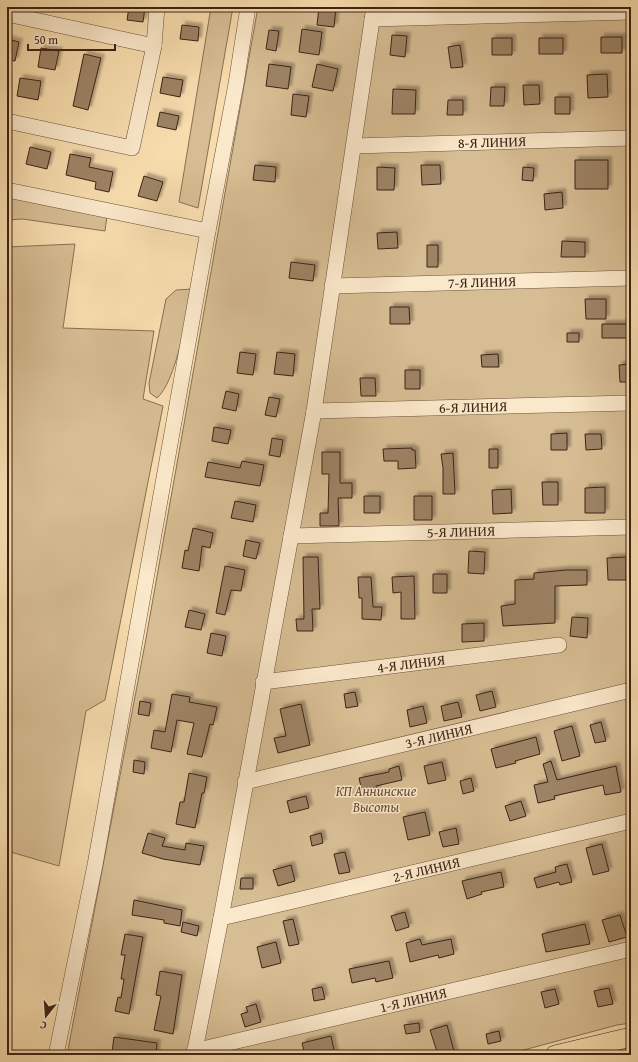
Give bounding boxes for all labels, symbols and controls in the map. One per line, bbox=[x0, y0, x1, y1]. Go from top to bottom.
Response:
scale bar bbox=[28, 26, 115, 52]
text: 50 m bbox=[34, 31, 58, 48]
street label: 8-Я ЛИНИЯ bbox=[458, 131, 526, 153]
street label: 7-Я ЛИНИЯ bbox=[448, 271, 516, 293]
street label: 6-Я ЛИНИЯ bbox=[439, 396, 507, 418]
street label: 5-Я ЛИНИЯ bbox=[427, 521, 495, 542]
street label: 4-Я ЛИНИЯ bbox=[376, 649, 446, 678]
street label: 3-Я ЛИНИЯ bbox=[403, 718, 474, 753]
park label: КП Аннинские Высоты bbox=[336, 781, 417, 817]
street label: 2-Я ЛИНИЯ bbox=[391, 852, 462, 887]
street label: 1-Я ЛИНИЯ bbox=[378, 982, 449, 1017]
north arrow bbox=[26, 996, 66, 1036]
text: С bbox=[38, 1017, 48, 1034]

